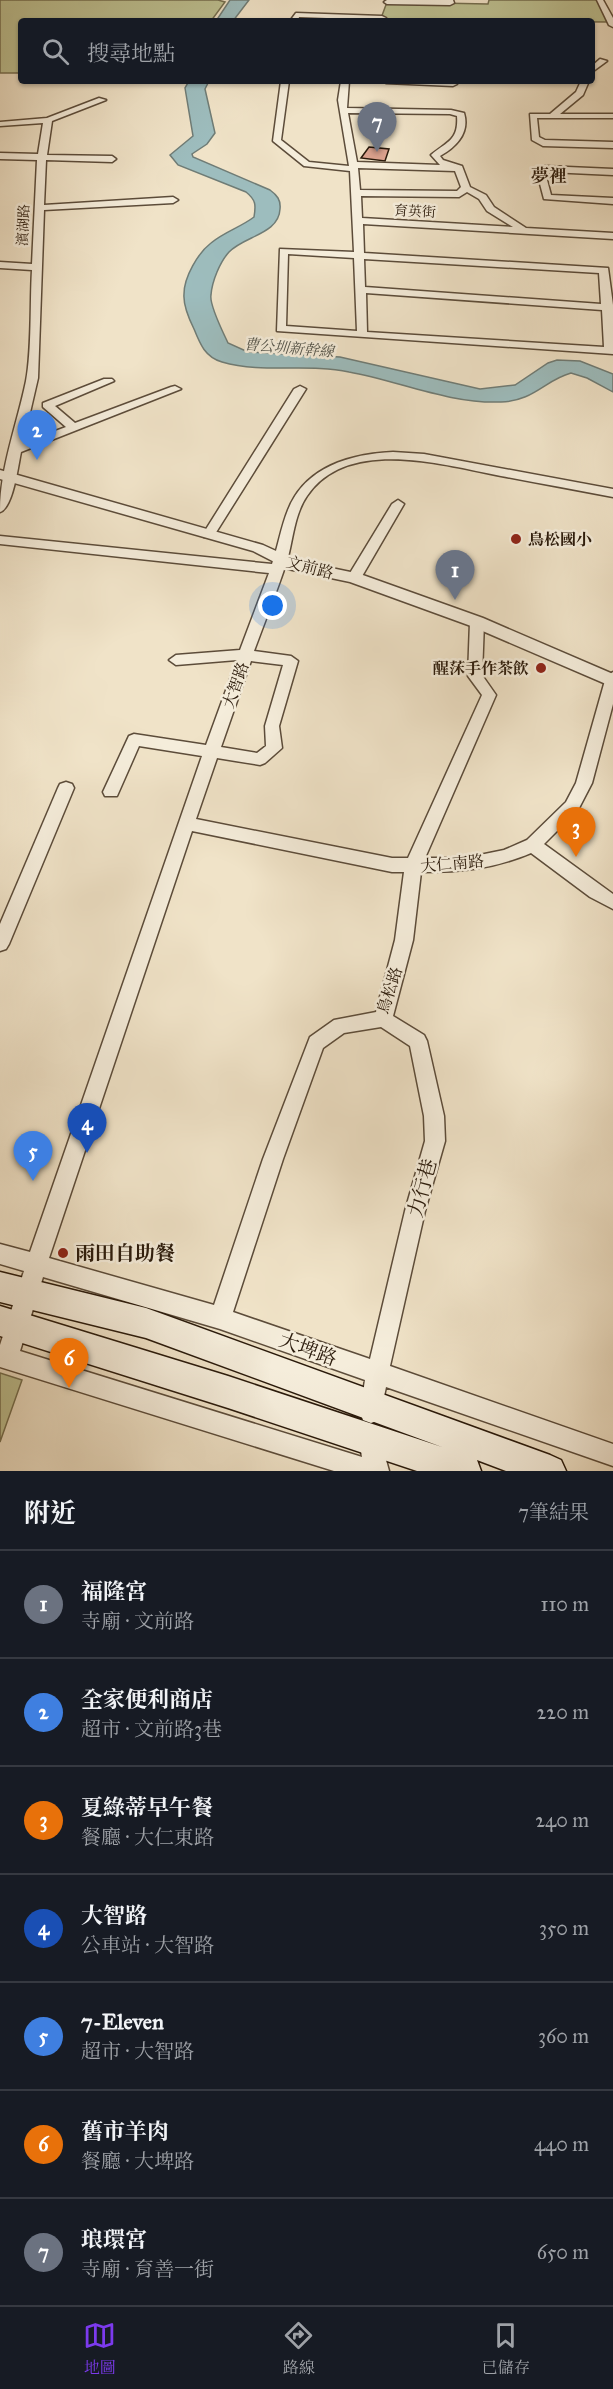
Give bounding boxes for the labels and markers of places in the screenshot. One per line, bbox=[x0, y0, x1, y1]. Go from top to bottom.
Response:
pin: 7 bbox=[358, 102, 397, 152]
pin: 2 bbox=[18, 410, 57, 460]
place label: 鳥松國小 bbox=[528, 530, 592, 549]
marker: 鳥松國小 bbox=[509, 532, 523, 546]
pin: 1 bbox=[436, 550, 474, 600]
place label: 醒莯手作茶飲 bbox=[433, 659, 529, 678]
marker: 醒莯手作茶飲 bbox=[534, 661, 548, 675]
pin: 3 bbox=[556, 808, 596, 857]
pin: 4 bbox=[68, 1104, 106, 1153]
pin: 5 bbox=[14, 1132, 52, 1181]
place label: 雨田自助餐 bbox=[75, 1241, 175, 1265]
marker: 雨田自助餐 bbox=[56, 1246, 70, 1260]
pin: 6 bbox=[50, 1338, 88, 1388]

